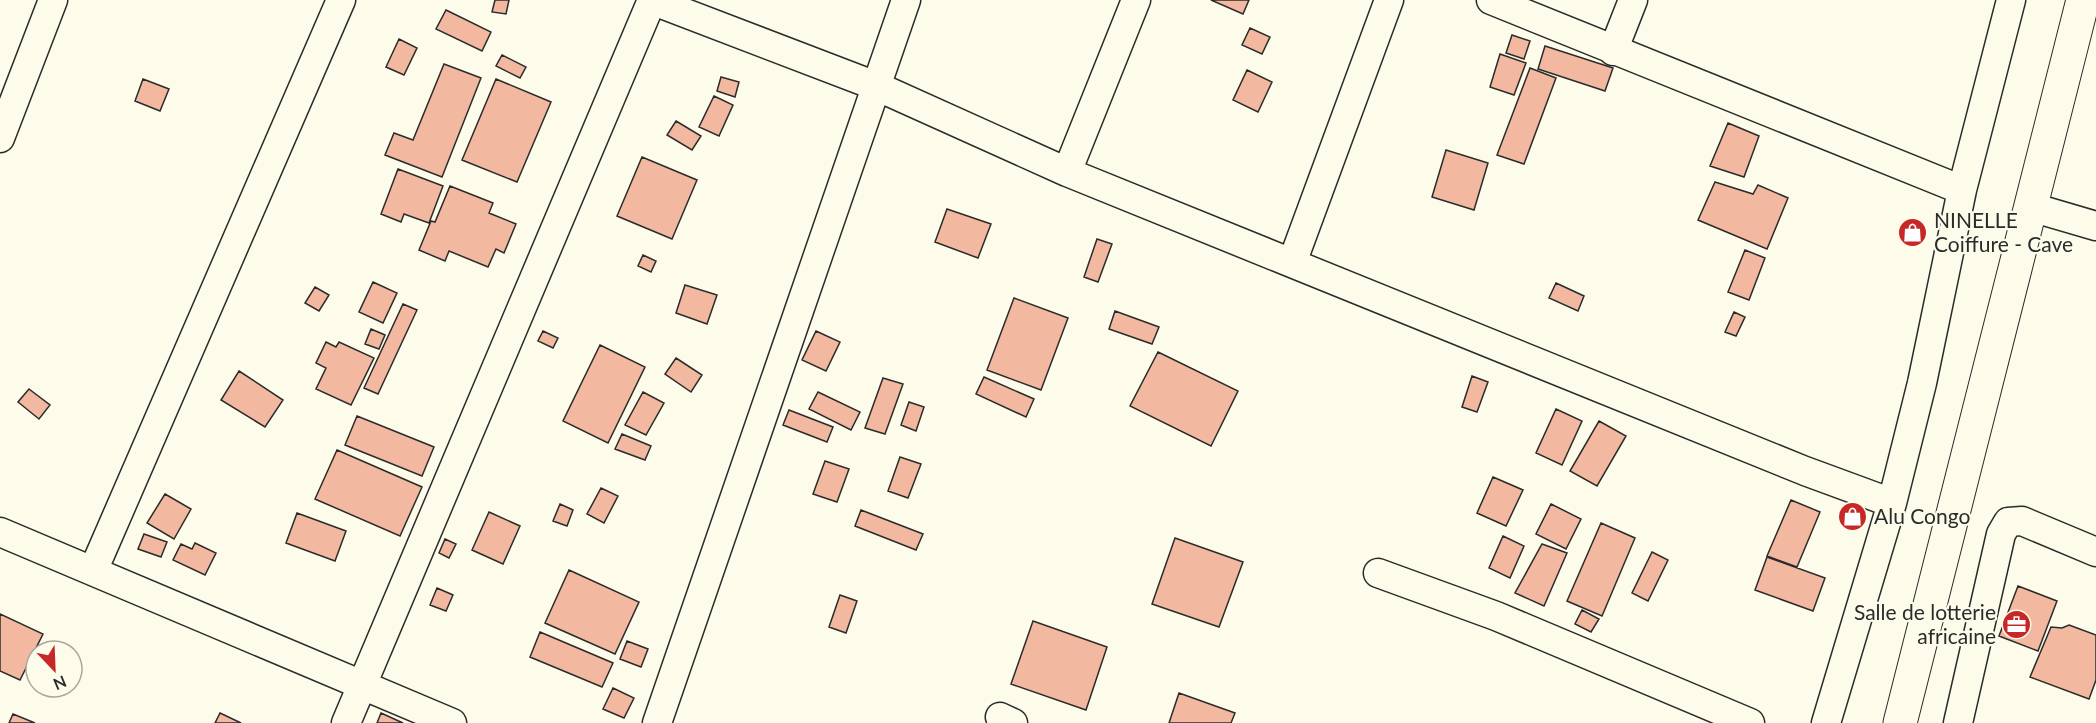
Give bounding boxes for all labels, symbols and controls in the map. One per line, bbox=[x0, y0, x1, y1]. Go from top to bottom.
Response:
place label: NINELLE Coiffure - Cave bbox=[1934, 207, 2073, 256]
shop icon: NINELLE Coiffure - Cave bbox=[1897, 217, 1929, 249]
shop icon: Alu Congo bbox=[1837, 501, 1869, 533]
place label: Alu Congo bbox=[1874, 503, 1970, 528]
place label: Salle de lotterie africaine bbox=[1854, 599, 1996, 648]
office icon: Salle de lotterie africaine bbox=[2001, 609, 2033, 641]
north arrow bbox=[24, 639, 84, 699]
text: N bbox=[51, 672, 69, 694]

